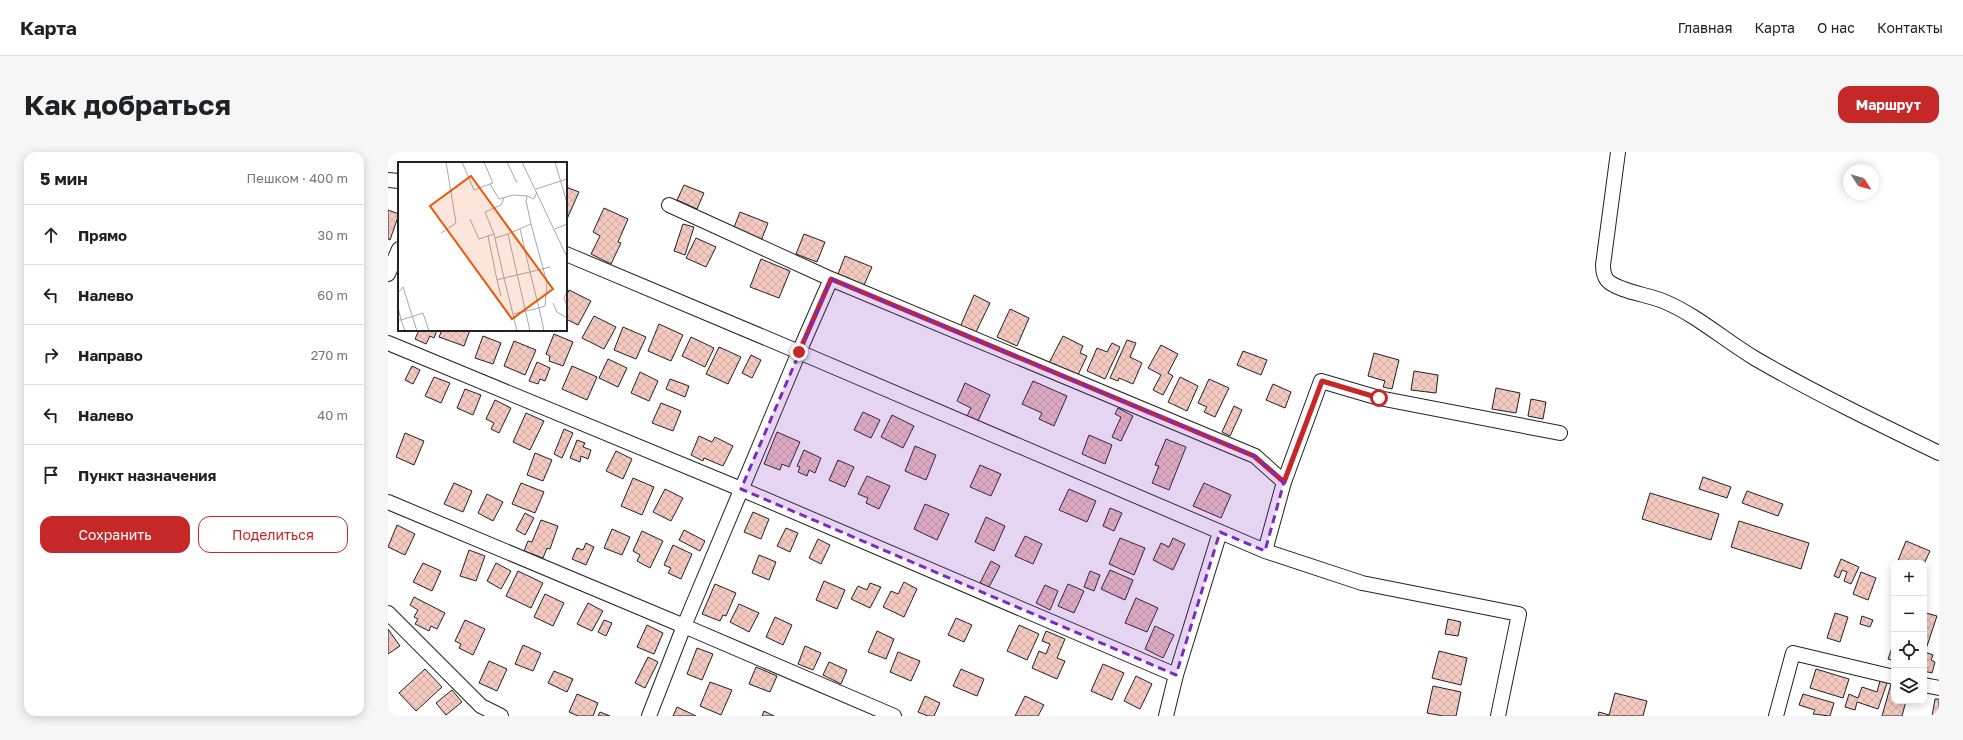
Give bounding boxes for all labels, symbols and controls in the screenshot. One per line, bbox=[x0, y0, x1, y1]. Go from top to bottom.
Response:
text: Карта bbox=[20, 16, 77, 39]
text: Главная bbox=[1678, 19, 1732, 36]
text: Карта bbox=[1754, 19, 1795, 36]
text: О нас bbox=[1817, 19, 1855, 36]
text: Контакты bbox=[1877, 19, 1943, 36]
button: Маршрут bbox=[1838, 86, 1939, 123]
text: Как добраться bbox=[24, 88, 231, 121]
inset map bbox=[398, 162, 567, 331]
north arrow bbox=[1843, 164, 1879, 200]
text: 5 мин bbox=[40, 168, 88, 189]
text: Пешком · 400 m bbox=[247, 170, 348, 186]
icon: ahead bbox=[40, 224, 62, 246]
text: Прямо bbox=[78, 226, 127, 244]
text: 30 m bbox=[318, 227, 348, 243]
icon: left bbox=[40, 284, 62, 306]
text: Налево bbox=[78, 286, 134, 304]
text: 60 m bbox=[317, 287, 348, 303]
route end bbox=[790, 343, 808, 361]
icon: right bbox=[40, 344, 62, 366]
text: Направо bbox=[78, 346, 143, 364]
text: 270 m bbox=[311, 347, 348, 363]
route start bbox=[1370, 389, 1388, 407]
icon: left bbox=[40, 404, 62, 426]
text: Налево bbox=[78, 406, 134, 424]
text: 40 m bbox=[317, 407, 348, 423]
icon: arrive bbox=[40, 464, 62, 486]
text: Пункт назначения bbox=[78, 466, 216, 484]
button: Сохранить bbox=[40, 516, 190, 553]
button: Поделиться bbox=[198, 516, 348, 553]
map controls bbox=[1891, 560, 1927, 704]
button: + bbox=[1891, 560, 1927, 596]
button: − bbox=[1891, 596, 1927, 632]
button: locate bbox=[1891, 632, 1927, 668]
button: layers bbox=[1891, 668, 1927, 704]

